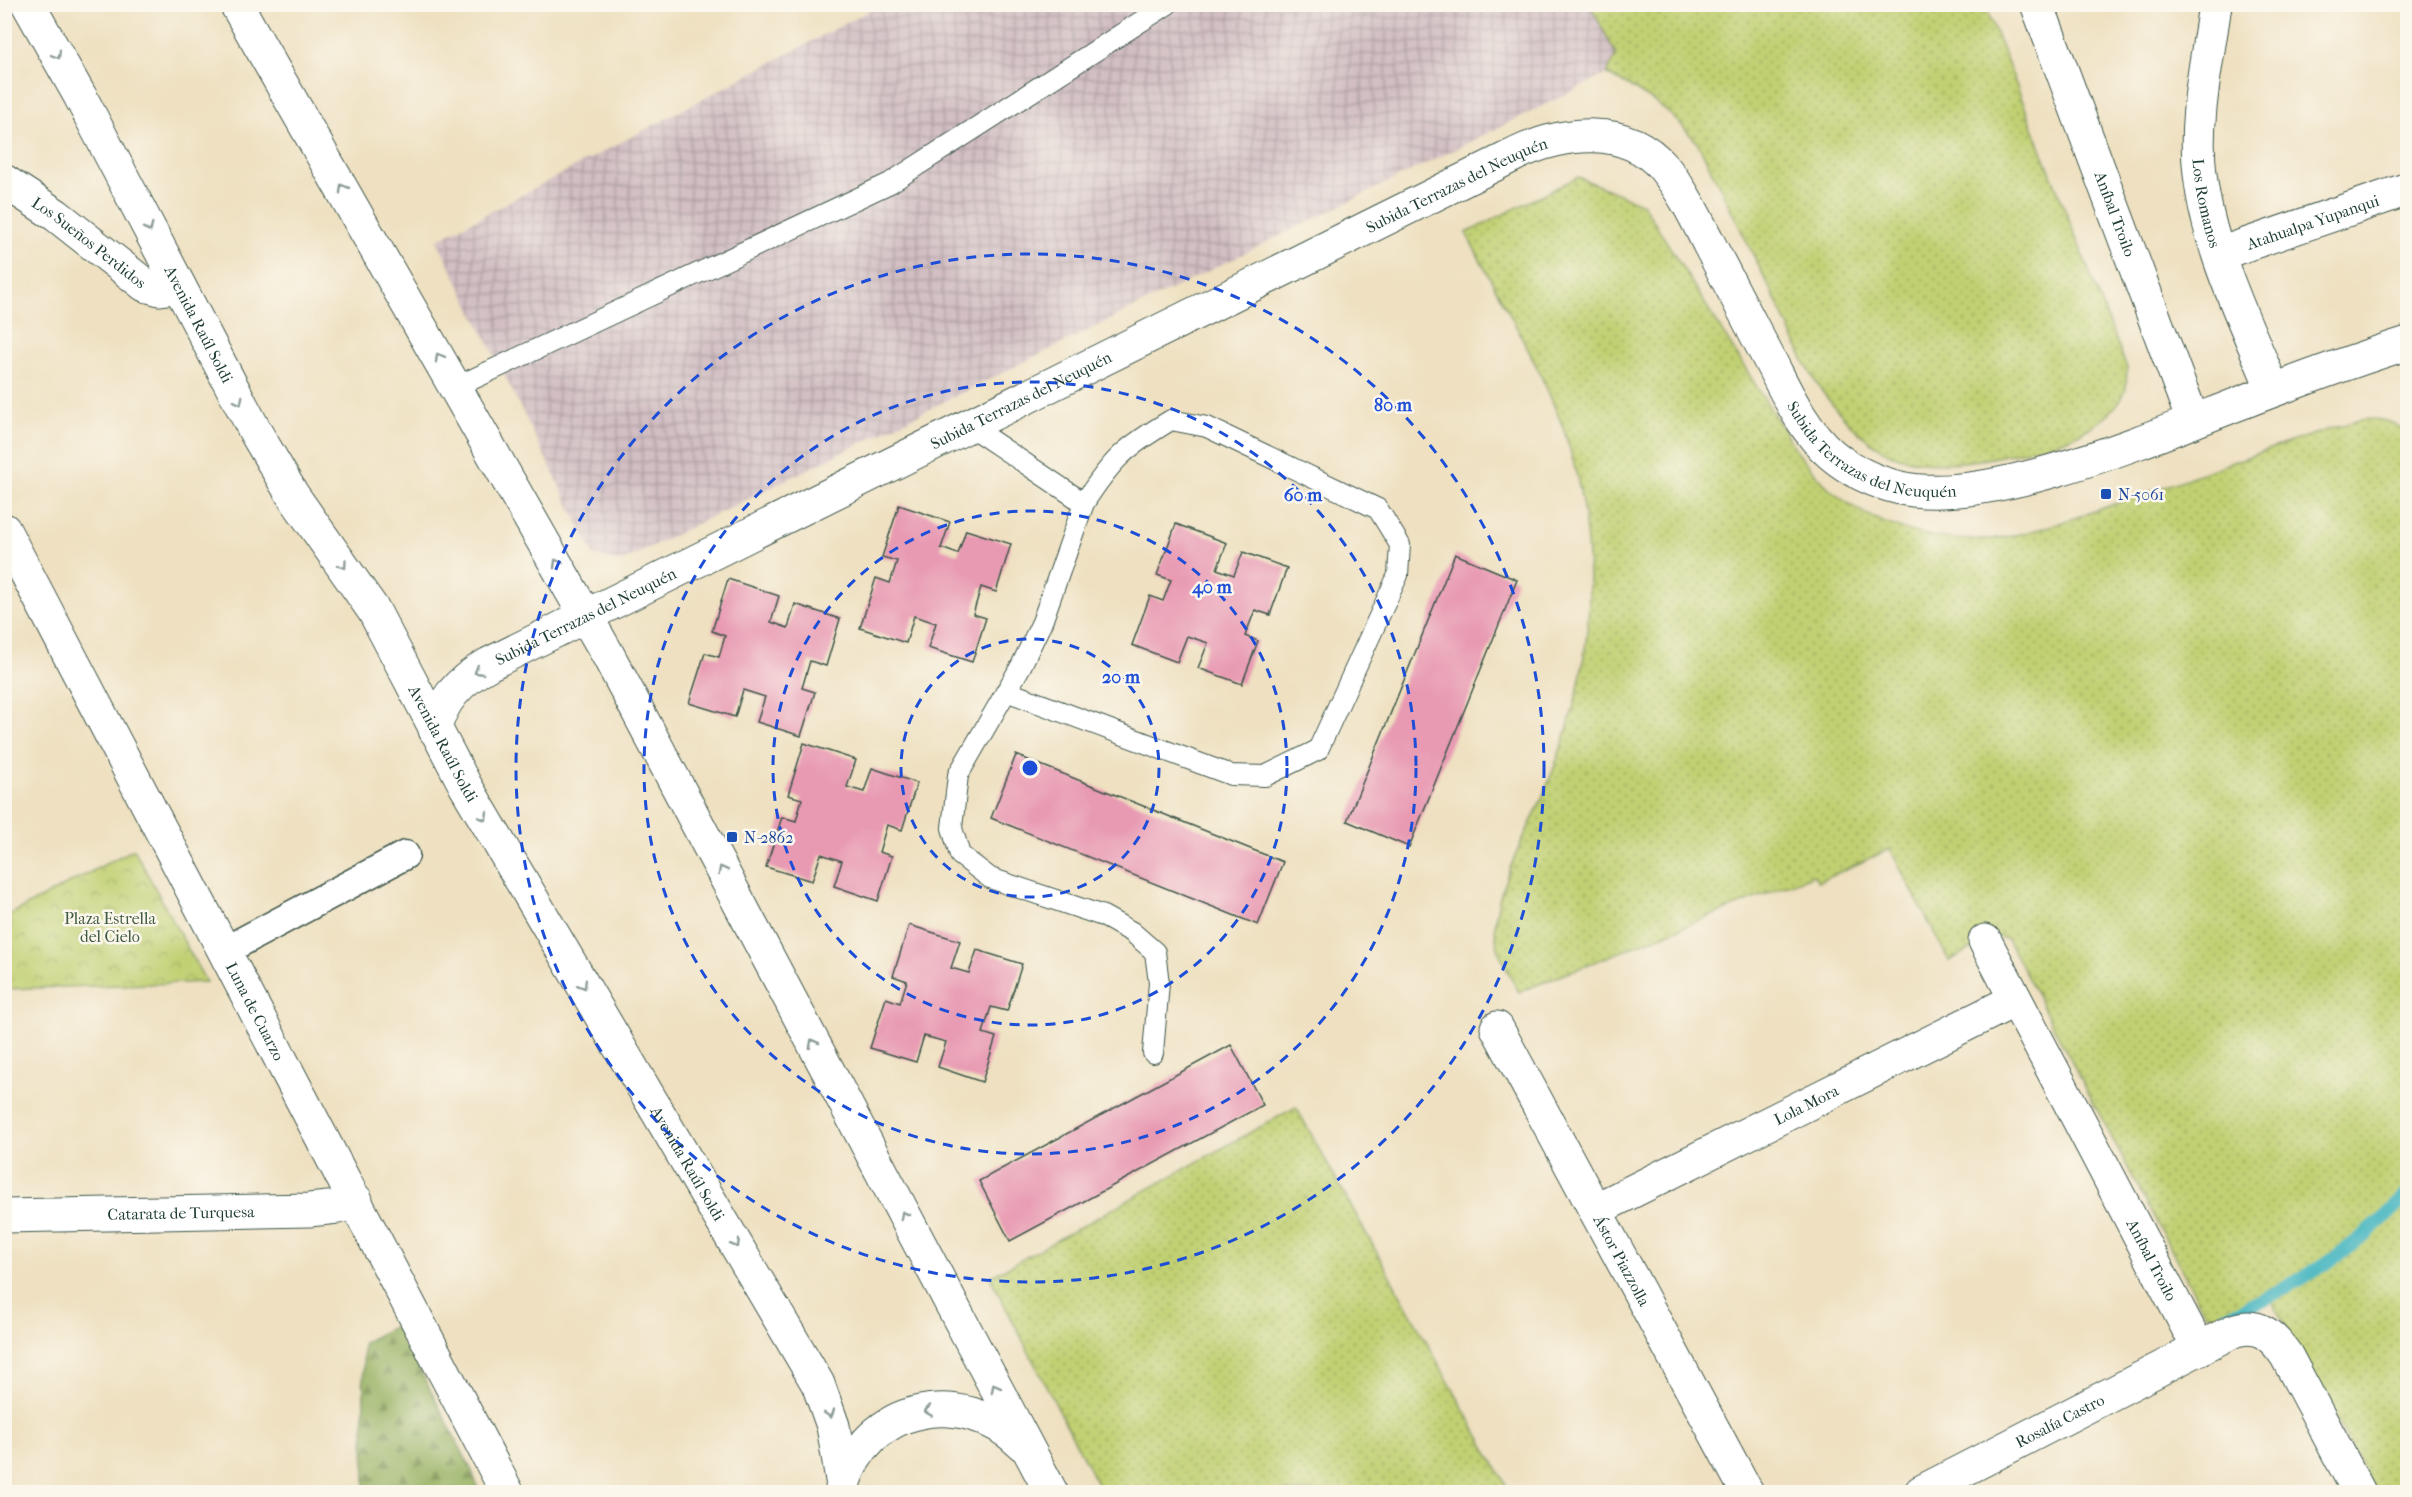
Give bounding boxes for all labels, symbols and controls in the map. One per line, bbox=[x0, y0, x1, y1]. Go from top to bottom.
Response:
one-way arrow bbox=[50, 49, 61, 59]
street label: Subida Terrazas del Neuquén bbox=[1363, 134, 1550, 237]
street label: Los Romanos bbox=[2189, 158, 2225, 250]
street label: Aníbal Troilo bbox=[2090, 168, 2140, 259]
one-way arrow bbox=[339, 184, 350, 194]
street label: Atahualpa Yupanqui bbox=[2243, 191, 2382, 254]
street label: Los Sueños Perdidos bbox=[28, 193, 150, 292]
one-way arrow bbox=[141, 221, 153, 232]
street label: Avenida Raúl Soldi bbox=[160, 262, 237, 386]
street label: Subida Terrazas del Neuquén bbox=[927, 347, 1115, 453]
one-way arrow bbox=[435, 353, 446, 364]
one-way arrow bbox=[231, 394, 243, 405]
text: 80 m bbox=[1374, 395, 1413, 416]
street label: Subida Terrazas del Neuquén bbox=[1783, 398, 1958, 501]
text: 60 m bbox=[1284, 485, 1323, 506]
place label: N-5061 bbox=[2118, 485, 2164, 504]
marker: N-5061 bbox=[2099, 487, 2113, 501]
one-way arrow bbox=[336, 558, 347, 569]
one-way arrow bbox=[553, 559, 564, 569]
street label: Subida Terrazas del Neuquén bbox=[492, 563, 680, 669]
text: 40 m bbox=[1191, 577, 1233, 598]
one-way arrow bbox=[474, 663, 484, 675]
text: 20 m bbox=[1102, 667, 1141, 688]
street label: Avenida Raúl Soldi bbox=[404, 681, 482, 806]
centre of rings bbox=[1020, 758, 1040, 778]
one-way arrow bbox=[477, 811, 489, 821]
place label: N-2862 bbox=[744, 828, 793, 847]
marker: N-2862 bbox=[725, 830, 739, 844]
one-way arrow bbox=[718, 866, 729, 877]
park label: Plaza Estrella del Cielo bbox=[64, 909, 156, 946]
street label: Luna de Cuarzo bbox=[222, 959, 289, 1064]
one-way arrow bbox=[576, 979, 588, 989]
one-way arrow bbox=[809, 1038, 820, 1049]
street label: Lola Mora bbox=[1771, 1081, 1842, 1129]
street label: Avenida Raúl Soldi bbox=[646, 1102, 729, 1224]
street label: Catarata de Turquesa bbox=[107, 1202, 255, 1224]
one-way arrow bbox=[900, 1211, 911, 1221]
street label: Ástor Piazzolla bbox=[1589, 1211, 1654, 1310]
street label: Aníbal Troilo bbox=[2122, 1215, 2181, 1304]
one-way arrow bbox=[728, 1238, 740, 1248]
one-way arrow bbox=[991, 1383, 1002, 1394]
street label: Rosalía Castro bbox=[2012, 1390, 2108, 1452]
one-way arrow bbox=[923, 1404, 933, 1417]
one-way arrow bbox=[822, 1408, 835, 1419]

